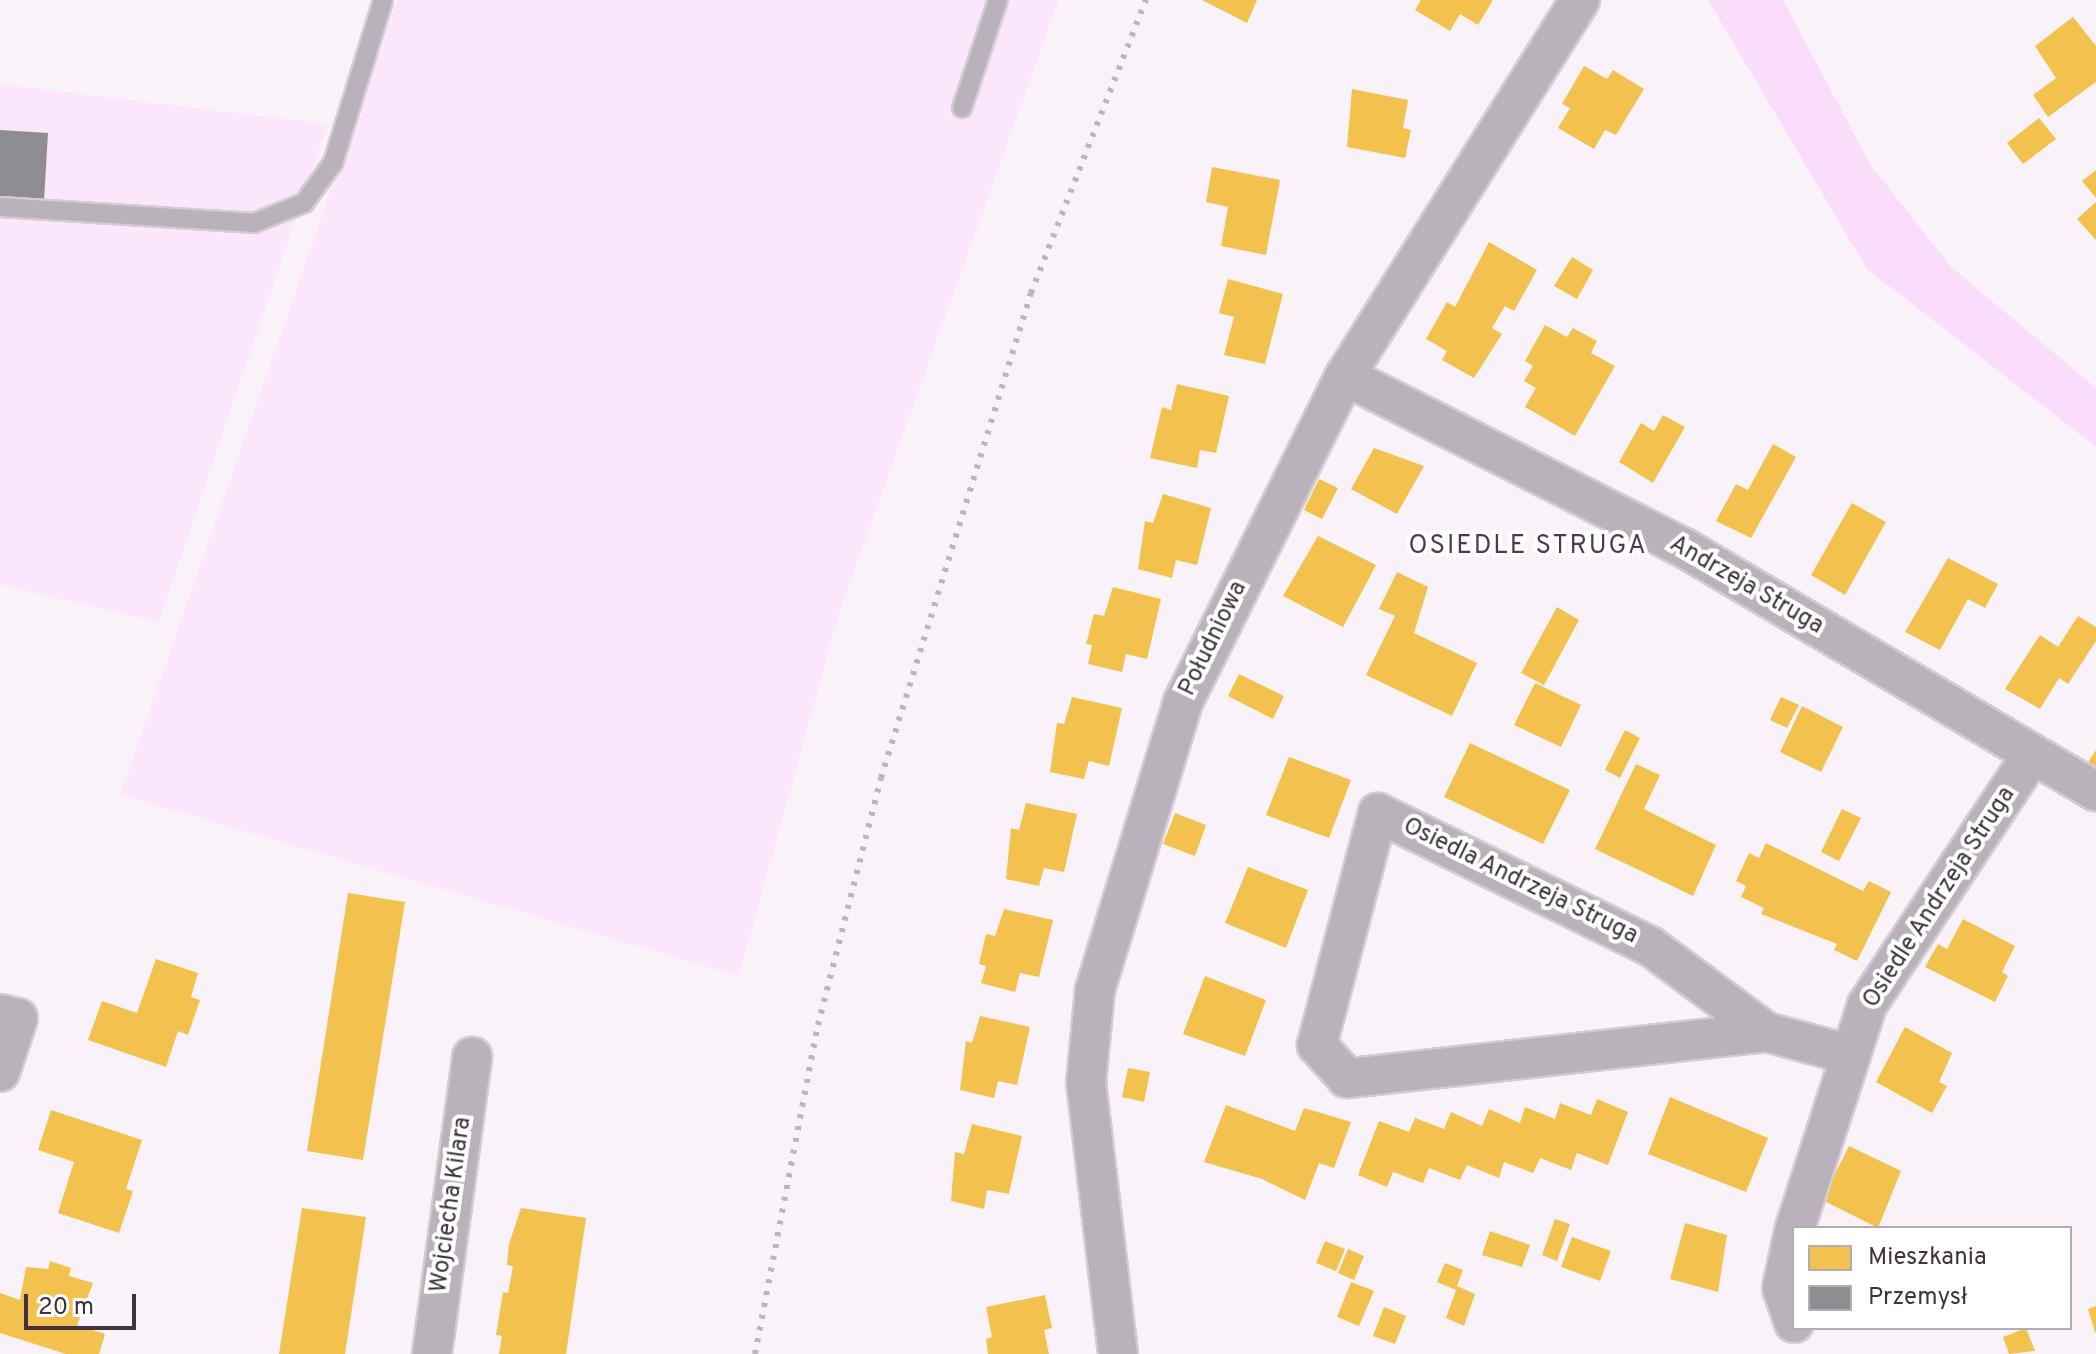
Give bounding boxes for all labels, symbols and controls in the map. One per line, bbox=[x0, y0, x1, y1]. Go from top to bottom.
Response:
street label: Andrzeja Struga bbox=[1664, 530, 1828, 642]
district label: OSIEDLE STRUGA bbox=[1408, 531, 1648, 563]
street label: Południowa bbox=[1174, 577, 1254, 701]
street label: Osiedle Andrzeja Struga bbox=[1857, 782, 2023, 1014]
street label: Osiedla Andrzeja Struga bbox=[1397, 812, 1643, 952]
street label: Wojciecha Kilara bbox=[425, 1115, 479, 1295]
legend bbox=[1792, 1226, 2072, 1330]
text: Mieszkania bbox=[1868, 1243, 1987, 1273]
scale bar bbox=[28, 1278, 140, 1328]
text: Przemysł bbox=[1868, 1283, 1967, 1313]
text: 20 m bbox=[38, 1293, 94, 1323]

